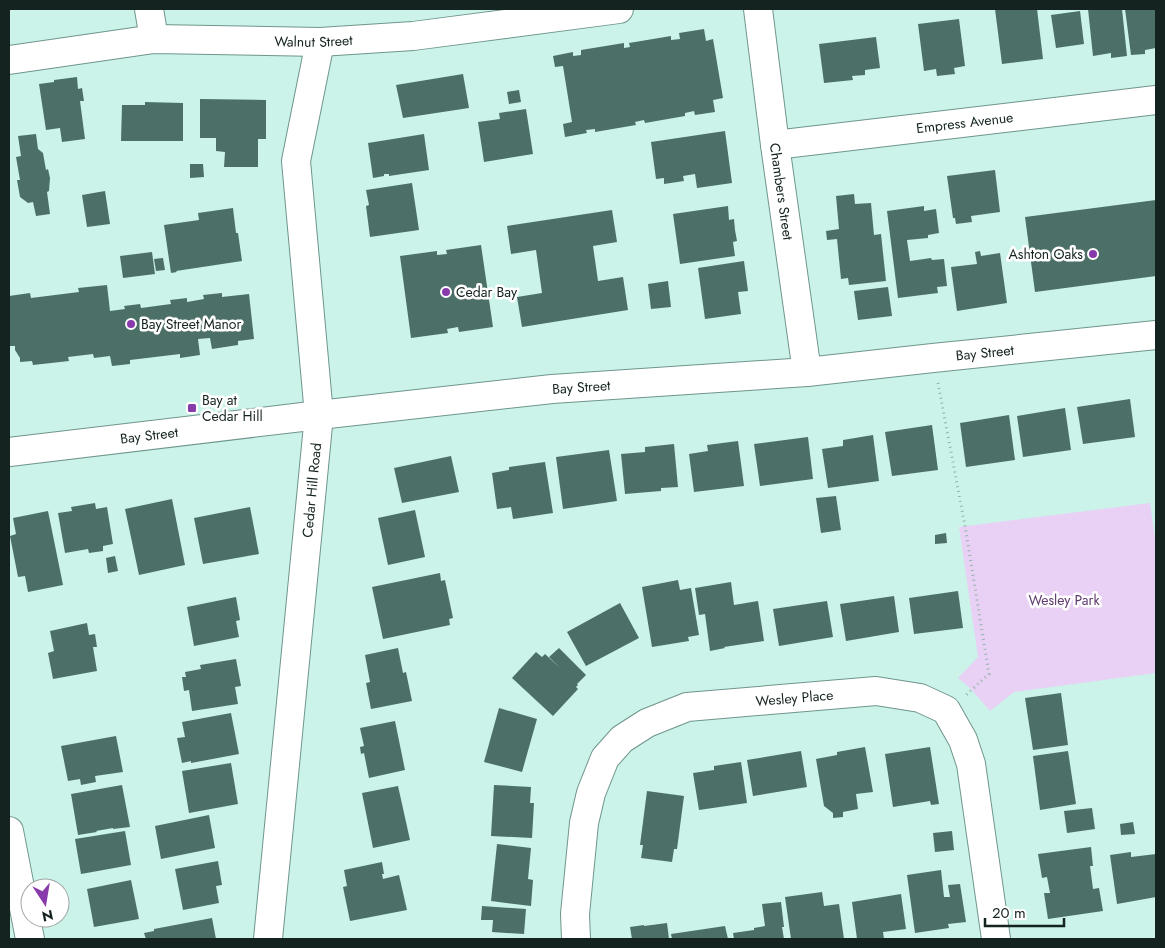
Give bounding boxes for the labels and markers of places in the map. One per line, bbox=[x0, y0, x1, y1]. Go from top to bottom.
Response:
place label: Ashton Oaks bbox=[1009, 244, 1083, 264]
marker: Ashton Oaks bbox=[1087, 248, 1099, 260]
place label: Cedar Bay bbox=[456, 282, 518, 302]
marker: Cedar Bay bbox=[440, 286, 452, 298]
place label: Bay Street Manor bbox=[141, 314, 242, 334]
marker: Bay Street Manor bbox=[125, 318, 137, 330]
place label: Bay at Cedar Hill bbox=[202, 390, 263, 426]
marker: Bay at Cedar Hill bbox=[186, 402, 198, 414]

